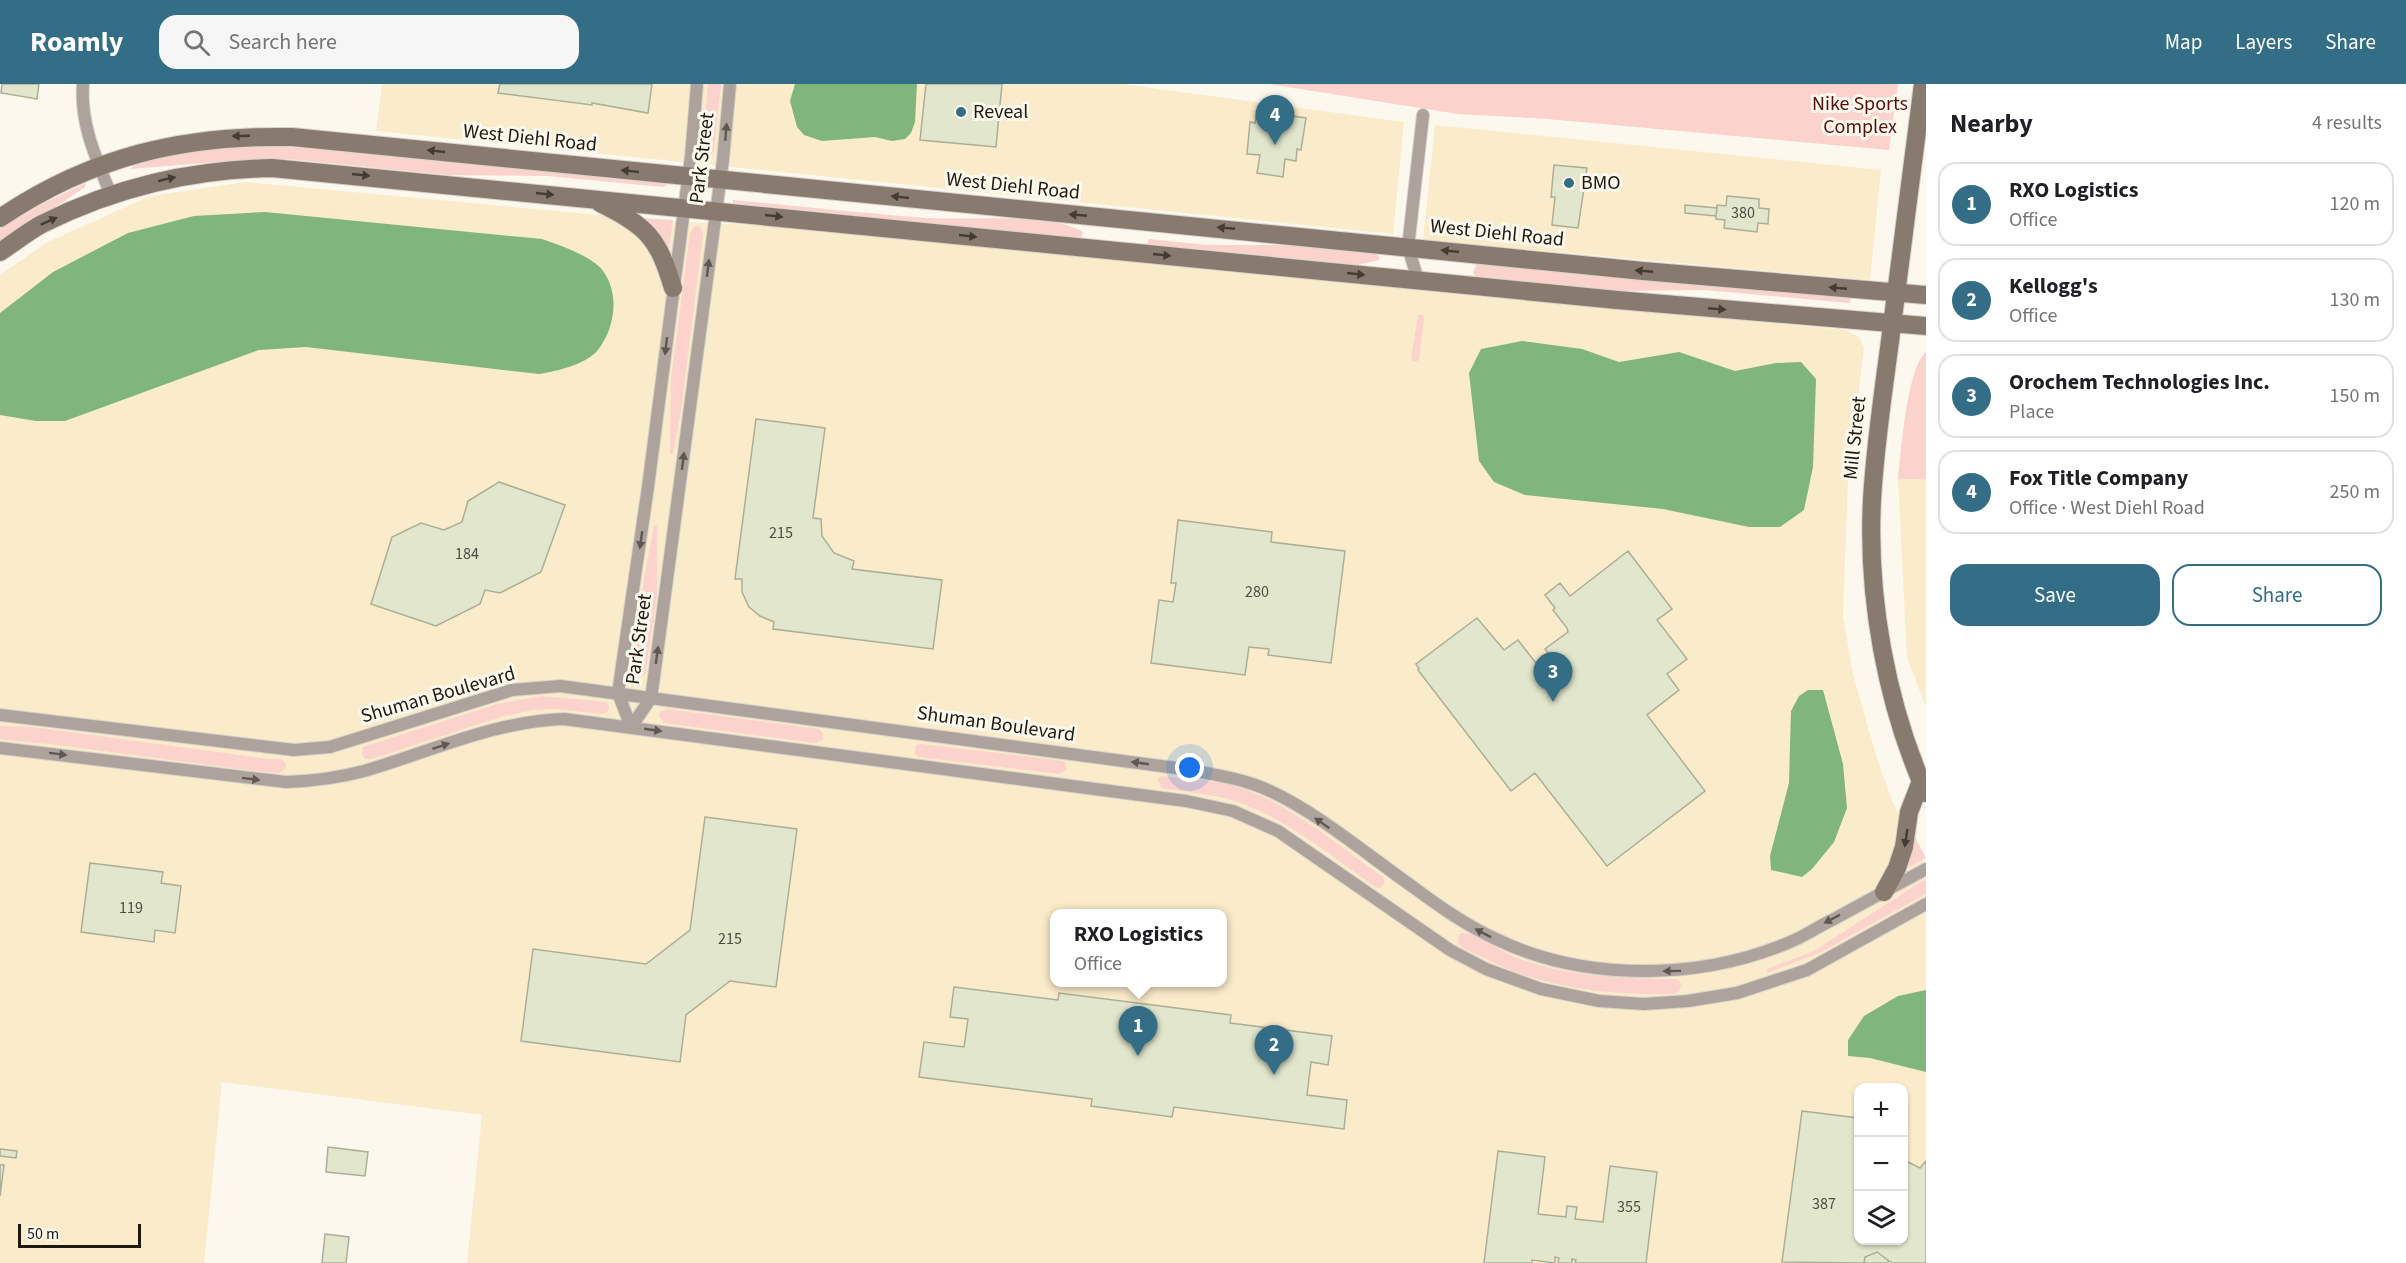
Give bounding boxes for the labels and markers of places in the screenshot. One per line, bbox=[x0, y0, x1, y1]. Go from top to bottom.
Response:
pin: 4 bbox=[1256, 95, 1294, 145]
place label: Reveal bbox=[973, 98, 1028, 126]
marker: Reveal bbox=[954, 105, 968, 119]
place label: BMO bbox=[1581, 169, 1621, 197]
marker: BMO bbox=[1562, 176, 1576, 190]
pin: 3 bbox=[1534, 652, 1572, 702]
pin: 1 bbox=[1118, 1006, 1158, 1056]
pin: 2 bbox=[1254, 1026, 1294, 1075]

